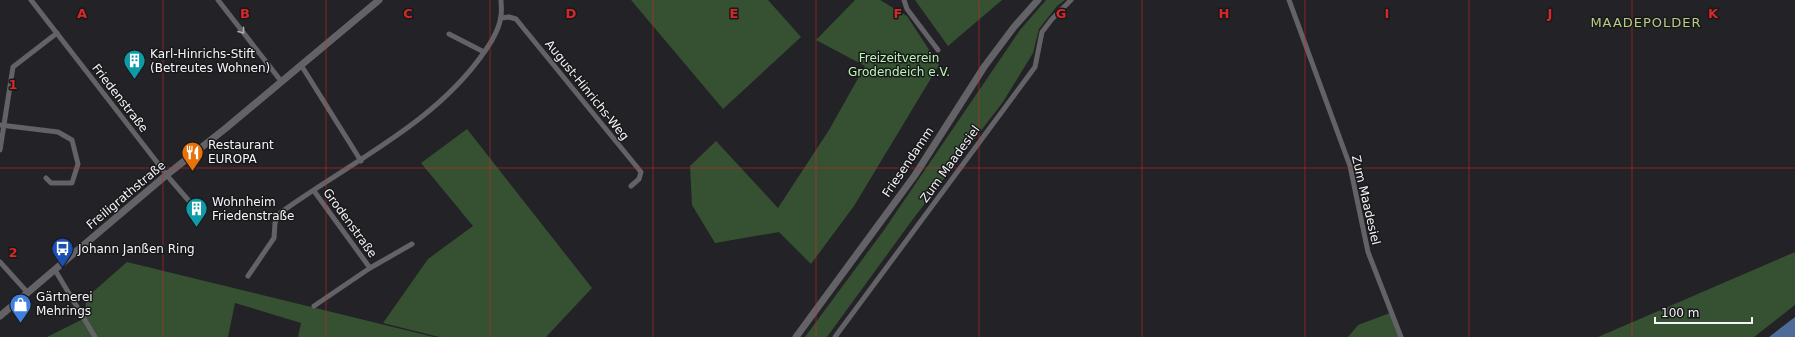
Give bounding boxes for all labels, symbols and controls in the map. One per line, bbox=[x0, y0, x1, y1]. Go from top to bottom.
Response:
text: A bbox=[77, 6, 87, 21]
text: B bbox=[240, 6, 250, 21]
text: C bbox=[403, 6, 413, 21]
text: D bbox=[566, 6, 577, 21]
text: E bbox=[730, 6, 738, 21]
text: F bbox=[894, 6, 902, 21]
text: G bbox=[1056, 6, 1066, 21]
text: H bbox=[1219, 6, 1229, 21]
text: I bbox=[1385, 6, 1389, 21]
text: J bbox=[1547, 6, 1552, 21]
text: K bbox=[1708, 6, 1719, 21]
district label: MAADEPOLDER bbox=[1590, 15, 1702, 30]
one-way arrow bbox=[237, 26, 244, 33]
street label: August-Hinrichs-Weg bbox=[542, 37, 632, 143]
place label: Karl-Hinrichs-Stift (Betreutes Wohnen) bbox=[150, 47, 270, 75]
building icon: Karl-Hinrichs-Stift (Betreutes Wohnen) bbox=[122, 48, 148, 81]
park label: Freizeitverein Grodendeich e.V. bbox=[848, 51, 950, 79]
street label: Friedenstraße bbox=[89, 61, 151, 135]
text: 1 bbox=[8, 77, 18, 92]
street label: Zum Maadesiel bbox=[917, 123, 983, 205]
street label: Friesendamm bbox=[879, 124, 937, 200]
place label: Restaurant EUROPA bbox=[208, 138, 274, 166]
restaurant icon: Restaurant EUROPA bbox=[179, 139, 205, 172]
street label: Zum Maadesiel bbox=[1349, 154, 1383, 246]
street label: Freiligrathstraße bbox=[84, 158, 168, 232]
street label: Grodenstraße bbox=[320, 186, 380, 260]
place label: Wohnheim Friedenstraße bbox=[212, 195, 294, 223]
building icon: Wohnheim Friedenstraße bbox=[184, 196, 210, 229]
bus stop icon: Johann Janßen Ring bbox=[49, 236, 75, 269]
place label: Johann Janßen Ring bbox=[77, 242, 195, 256]
text: 2 bbox=[8, 245, 18, 260]
place label: Gärtnerei Mehrings bbox=[36, 290, 93, 318]
shop icon: Gärtnerei Mehrings bbox=[8, 291, 34, 324]
scale bar bbox=[1655, 299, 1752, 325]
text: 100 m bbox=[1661, 306, 1699, 320]

